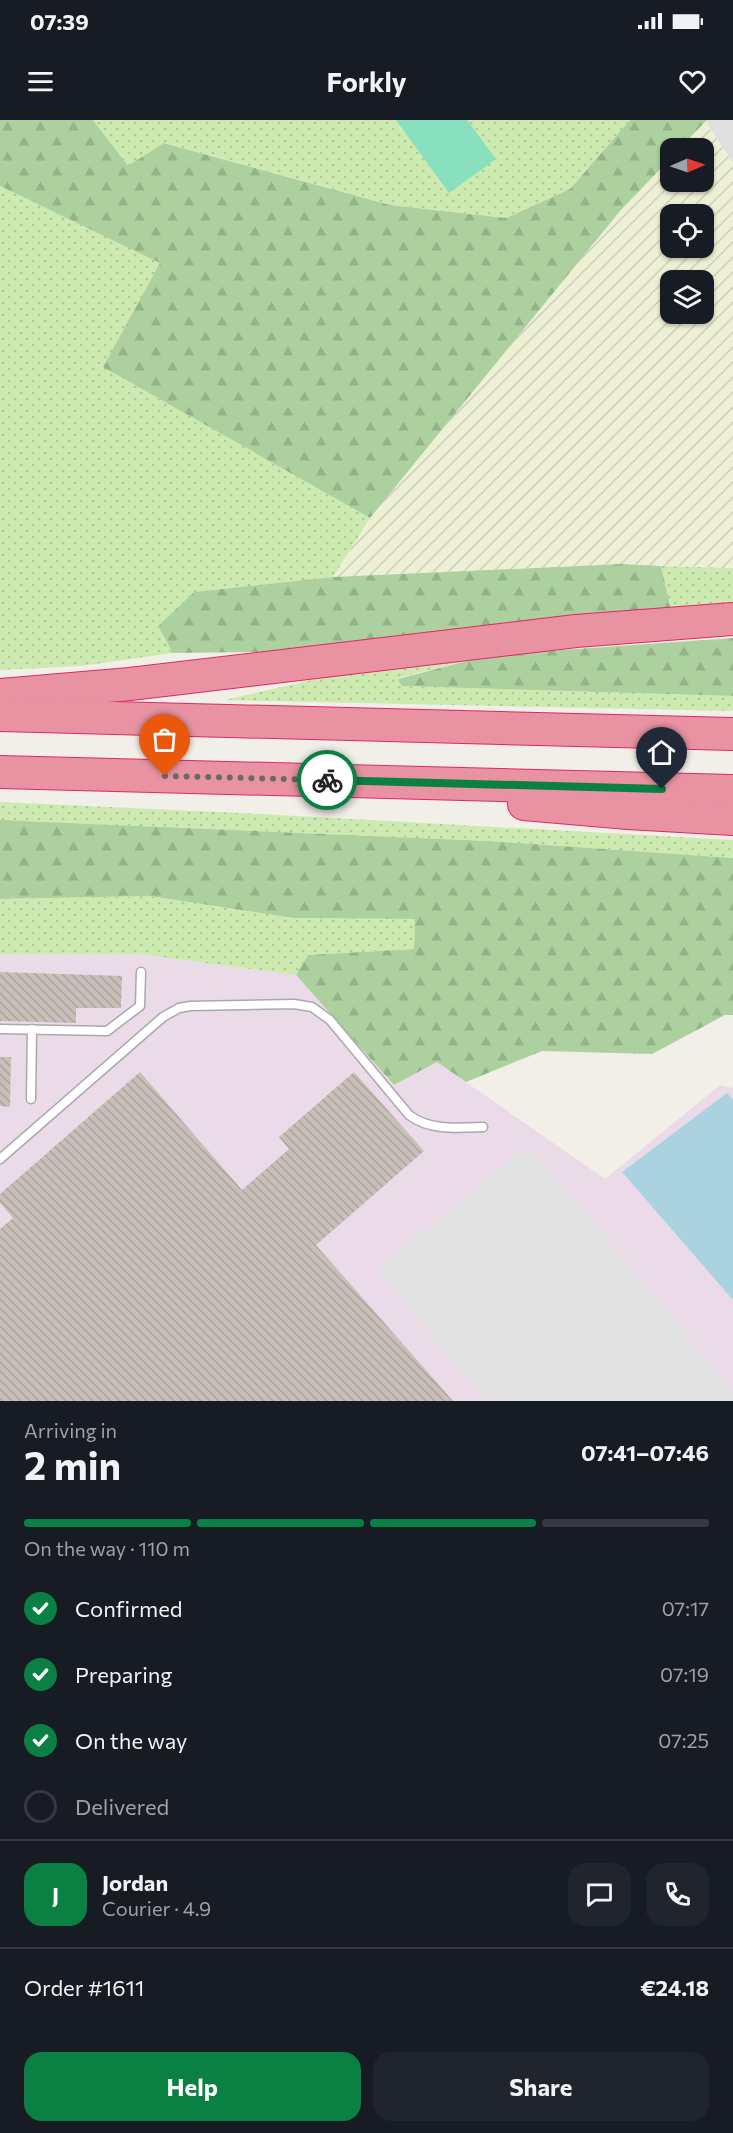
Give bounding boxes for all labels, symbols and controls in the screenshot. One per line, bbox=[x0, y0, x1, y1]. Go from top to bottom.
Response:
text: 07:39 bbox=[30, 8, 89, 35]
icon: menu bbox=[24, 65, 57, 98]
text: Forkly bbox=[326, 65, 407, 98]
icon: heart bbox=[676, 65, 709, 98]
north arrow bbox=[660, 138, 714, 192]
map controls bbox=[660, 138, 714, 324]
button: locate bbox=[660, 204, 714, 258]
button: layers bbox=[660, 270, 714, 324]
pin bbox=[139, 714, 190, 776]
icon: bag bbox=[148, 723, 181, 756]
pin bbox=[636, 727, 687, 789]
icon: home bbox=[645, 736, 678, 769]
courier bbox=[297, 750, 357, 810]
icon: bike bbox=[311, 764, 344, 797]
text: Arriving in bbox=[24, 1418, 117, 1442]
text: 07:41–07:46 bbox=[581, 1439, 709, 1466]
text: 2 min bbox=[24, 1440, 121, 1488]
text: On the way · 110 m bbox=[24, 1536, 190, 1560]
icon: check bbox=[24, 1592, 57, 1625]
text: Confirmed bbox=[75, 1595, 182, 1622]
text: 07:17 bbox=[662, 1596, 709, 1620]
icon: check bbox=[24, 1658, 57, 1691]
text: Preparing bbox=[75, 1661, 172, 1688]
text: 07:19 bbox=[660, 1662, 709, 1686]
icon: check bbox=[24, 1724, 57, 1757]
text: On the way bbox=[75, 1727, 187, 1754]
text: 07:25 bbox=[658, 1728, 709, 1752]
text: Delivered bbox=[75, 1793, 169, 1820]
button: chat bbox=[568, 1863, 631, 1926]
button: phone bbox=[646, 1863, 709, 1926]
text: Jordan bbox=[102, 1869, 168, 1896]
text: J bbox=[52, 1881, 59, 1908]
text: Courier · 4.9 bbox=[102, 1896, 211, 1920]
text: Order #1611 bbox=[24, 1974, 144, 2001]
text: €24.18 bbox=[640, 1974, 709, 2001]
button: Help bbox=[24, 2052, 361, 2121]
button: Share bbox=[373, 2052, 709, 2121]

